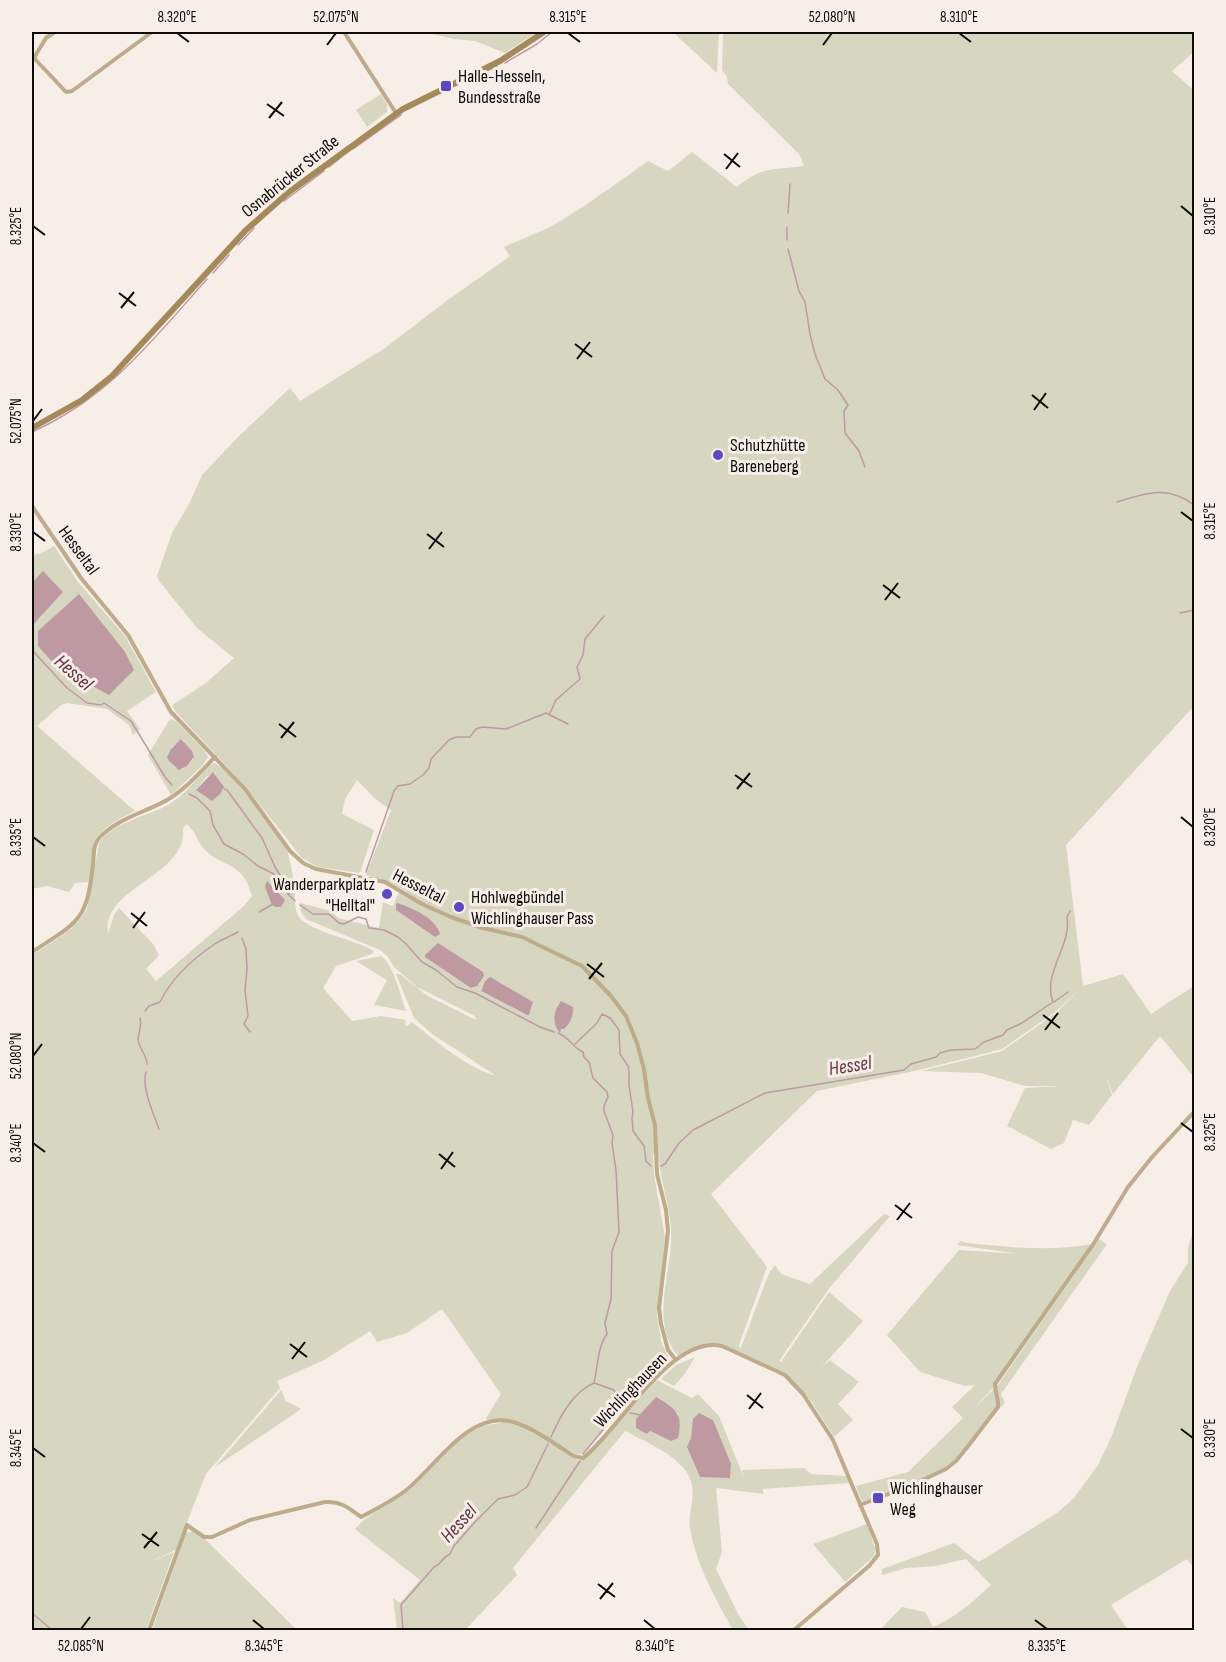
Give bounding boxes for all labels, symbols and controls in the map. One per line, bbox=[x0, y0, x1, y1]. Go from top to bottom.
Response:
text: 8.320°E bbox=[157, 8, 197, 27]
text: 52.075°N bbox=[313, 8, 359, 27]
text: 8.315°E bbox=[549, 8, 587, 27]
text: 52.080°N bbox=[809, 8, 855, 27]
text: 8.310°E bbox=[940, 8, 978, 27]
place label: Halle-Hesseln, Bundesstraße bbox=[458, 66, 545, 108]
marker: Halle-Hesseln, Bundesstraße bbox=[439, 79, 453, 93]
street label: Osnabrücker Straße bbox=[237, 131, 343, 222]
text: 8.310°E bbox=[1201, 197, 1220, 235]
text: 8.325°E bbox=[7, 207, 26, 245]
text: 52.075°N bbox=[7, 398, 26, 444]
place label: Schutzhütte Bareneberg bbox=[730, 435, 806, 477]
marker: Schutzhütte Bareneberg bbox=[711, 448, 725, 462]
text: 8.315°E bbox=[1201, 502, 1220, 540]
text: 8.330°E bbox=[7, 512, 26, 552]
street label: Hesseltal bbox=[54, 522, 103, 579]
water label: Hessel bbox=[49, 650, 99, 697]
text: 8.320°E bbox=[1201, 807, 1220, 847]
text: 8.335°E bbox=[7, 818, 26, 856]
street label: Hesseltal bbox=[389, 865, 448, 908]
place label: Wanderparkplatz "Helltal" bbox=[273, 874, 376, 916]
marker: Wanderparkplatz "Helltal" bbox=[380, 887, 394, 901]
place label: Hohlwegbündel Wichlinghauser Pass bbox=[471, 887, 594, 929]
marker: Hohlwegbündel Wichlinghauser Pass bbox=[452, 900, 466, 914]
text: 52.080°N bbox=[7, 1033, 26, 1079]
water label: Hessel bbox=[827, 1051, 875, 1081]
text: 8.325°E bbox=[1201, 1113, 1220, 1151]
text: 8.340°E bbox=[7, 1123, 26, 1163]
street label: Wichlinghausen bbox=[590, 1349, 671, 1432]
text: 8.330°E bbox=[1201, 1418, 1220, 1458]
text: 8.345°E bbox=[7, 1429, 26, 1467]
place label: Wichlinghauser Weg bbox=[890, 1478, 983, 1520]
marker: Wichlinghauser Weg bbox=[871, 1491, 885, 1505]
water label: Hessel bbox=[435, 1499, 483, 1548]
text: 52.085°N bbox=[58, 1637, 104, 1656]
text: 8.345°E bbox=[245, 1637, 283, 1656]
text: 8.340°E bbox=[635, 1637, 675, 1656]
text: 8.335°E bbox=[1028, 1637, 1066, 1656]

